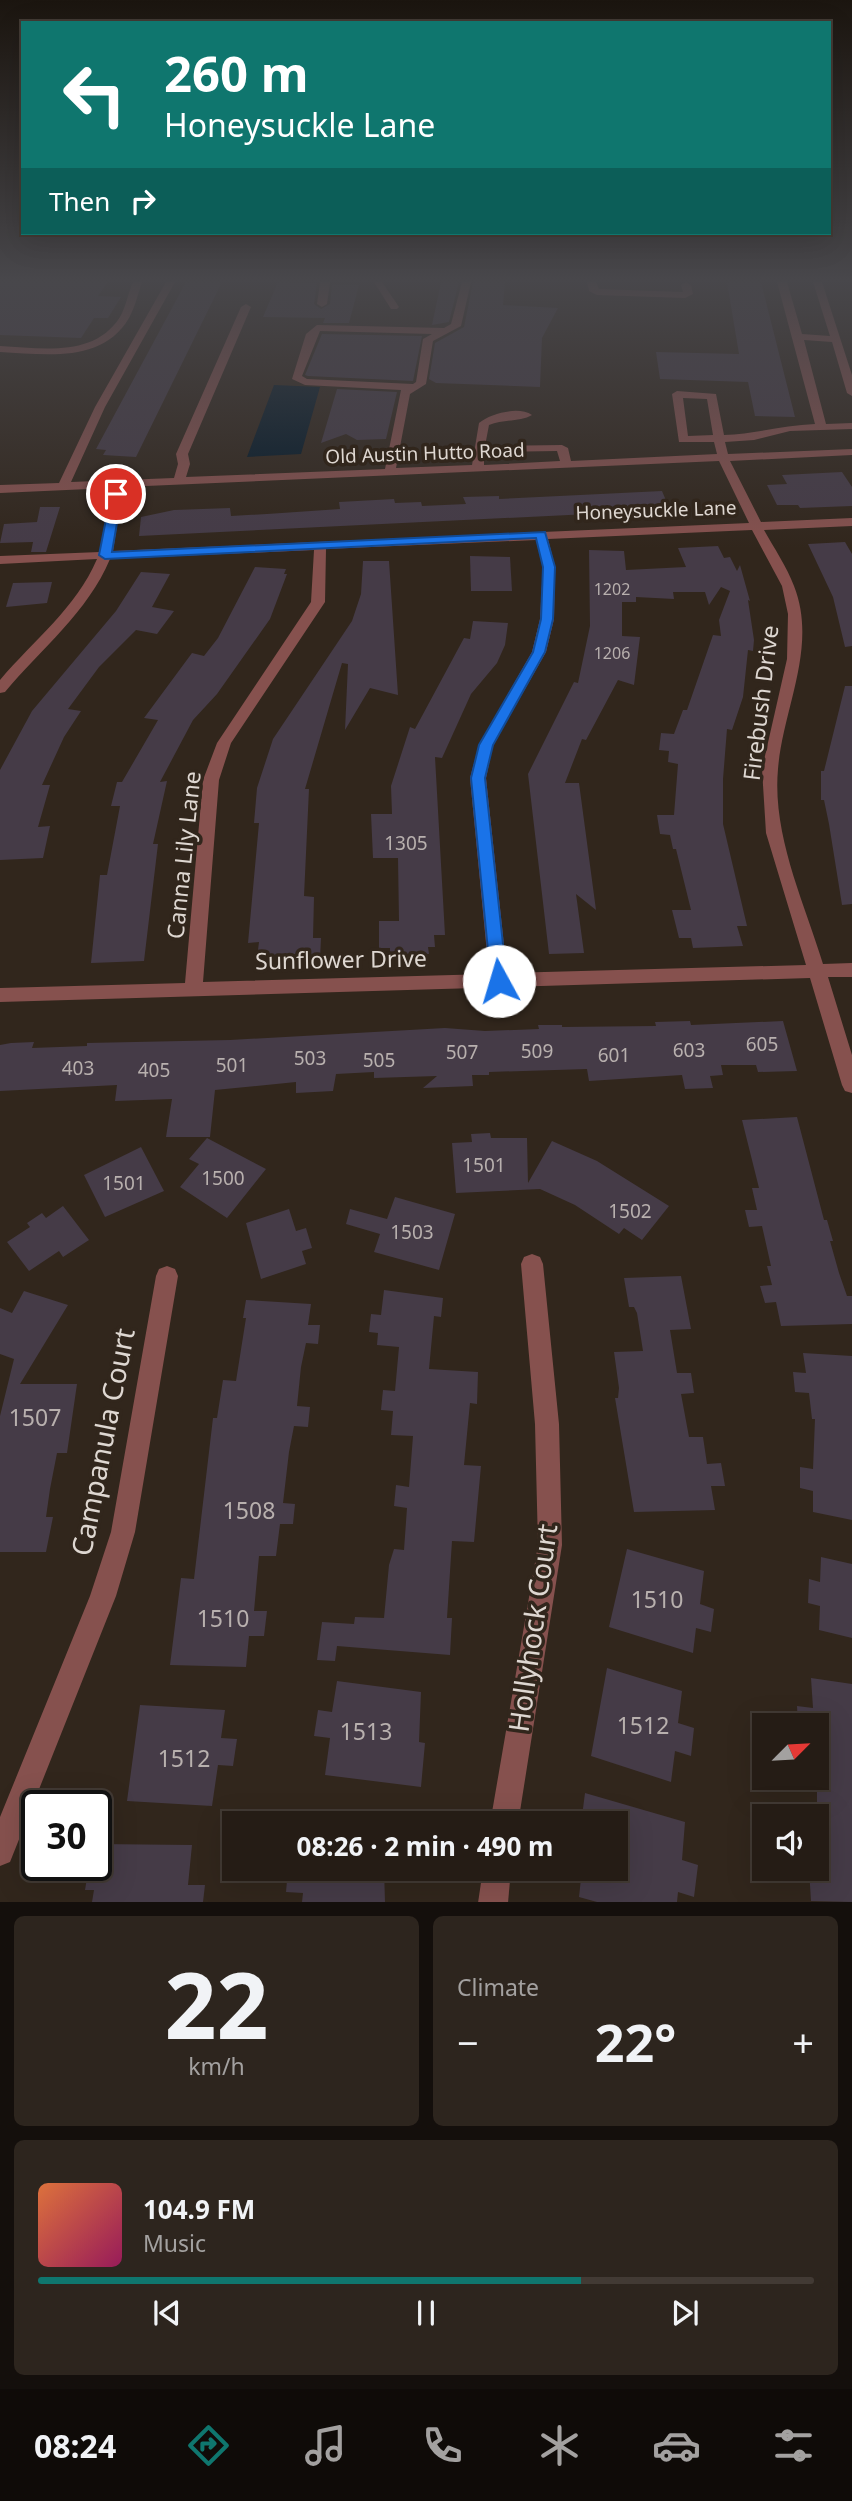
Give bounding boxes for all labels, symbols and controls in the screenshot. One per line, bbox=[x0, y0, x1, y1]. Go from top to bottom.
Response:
text: 260 m bbox=[164, 40, 309, 106]
icon: left bbox=[49, 49, 140, 140]
text: Honeysuckle Lane bbox=[164, 103, 435, 146]
icon: right bbox=[124, 182, 162, 220]
text: Then bbox=[49, 183, 110, 219]
street label: Old Austin Hutto Road bbox=[325, 437, 525, 469]
pin bbox=[86, 464, 146, 524]
icon: arrive bbox=[97, 475, 135, 513]
street label: Honeysuckle Lane bbox=[575, 494, 737, 526]
house number: 1202 bbox=[594, 578, 630, 600]
street label: Firebush Drive bbox=[735, 623, 785, 782]
house number: 1206 bbox=[594, 642, 630, 664]
street label: Canna Lily Lane bbox=[158, 769, 208, 940]
house number: 1305 bbox=[384, 830, 428, 856]
street label: Sunflower Drive bbox=[255, 942, 427, 976]
position arrow bbox=[462, 944, 536, 1018]
house number: 605 bbox=[746, 1031, 778, 1057]
house number: 603 bbox=[673, 1037, 705, 1063]
house number: 509 bbox=[521, 1038, 553, 1064]
house number: 507 bbox=[446, 1039, 478, 1065]
house number: 601 bbox=[598, 1042, 630, 1068]
house number: 503 bbox=[294, 1045, 326, 1071]
house number: 505 bbox=[363, 1047, 395, 1073]
house number: 501 bbox=[216, 1052, 248, 1078]
house number: 403 bbox=[62, 1055, 94, 1081]
house number: 405 bbox=[138, 1057, 170, 1083]
house number: 1501 bbox=[462, 1152, 506, 1178]
house number: 1500 bbox=[201, 1165, 245, 1191]
house number: 1501 bbox=[102, 1170, 146, 1196]
house number: 1502 bbox=[608, 1198, 652, 1224]
house number: 1503 bbox=[390, 1219, 434, 1245]
street label: Campanula Court bbox=[61, 1325, 143, 1559]
house number: 1507 bbox=[9, 1401, 61, 1433]
house number: 1508 bbox=[223, 1494, 275, 1526]
street label: Hollyhock Court bbox=[499, 1521, 565, 1734]
house number: 1510 bbox=[631, 1583, 683, 1615]
house number: 1510 bbox=[197, 1602, 249, 1634]
house number: 1512 bbox=[617, 1709, 669, 1741]
north arrow bbox=[752, 1713, 830, 1790]
map controls bbox=[752, 1713, 829, 1881]
house number: 1513 bbox=[340, 1715, 392, 1747]
house number: 1512 bbox=[158, 1742, 210, 1774]
speed limit sign: 30 bbox=[21, 1790, 112, 1881]
button: sound bbox=[752, 1804, 829, 1881]
text: 08:26 · 2 min · 490 m bbox=[297, 1828, 553, 1864]
text: 22 bbox=[164, 1942, 269, 2066]
text: Climate bbox=[457, 1971, 539, 2003]
text: 22° bbox=[595, 2006, 676, 2077]
text: − bbox=[457, 2016, 479, 2068]
text: + bbox=[792, 2016, 814, 2068]
text: km/h bbox=[188, 2050, 245, 2082]
text: 104.9 FM bbox=[143, 2191, 255, 2227]
text: Music bbox=[143, 2227, 206, 2259]
icon: previous bbox=[148, 2294, 186, 2332]
icon: pause bbox=[407, 2294, 445, 2332]
icon: next bbox=[666, 2294, 704, 2332]
icon: directions bbox=[184, 2421, 233, 2470]
icon: music bbox=[301, 2421, 350, 2470]
icon: phone bbox=[418, 2421, 467, 2470]
icon: climate bbox=[535, 2421, 584, 2470]
icon: car bbox=[652, 2421, 701, 2470]
icon: filters bbox=[769, 2421, 818, 2470]
text: 08:24 bbox=[34, 2424, 116, 2467]

